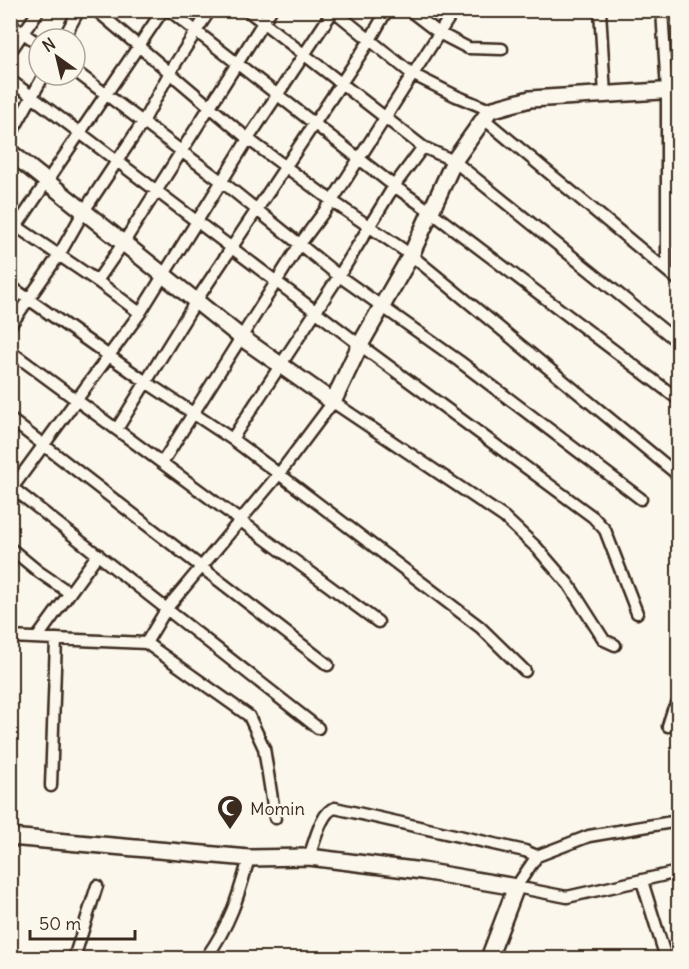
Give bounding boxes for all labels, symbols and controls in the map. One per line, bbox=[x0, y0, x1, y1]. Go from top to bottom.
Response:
north arrow bbox=[27, 27, 87, 87]
text: N bbox=[38, 33, 59, 56]
mosque icon: Momin bbox=[215, 793, 245, 831]
place label: Momin bbox=[250, 797, 305, 820]
scale bar bbox=[30, 903, 135, 941]
text: 50 m bbox=[39, 912, 81, 935]

